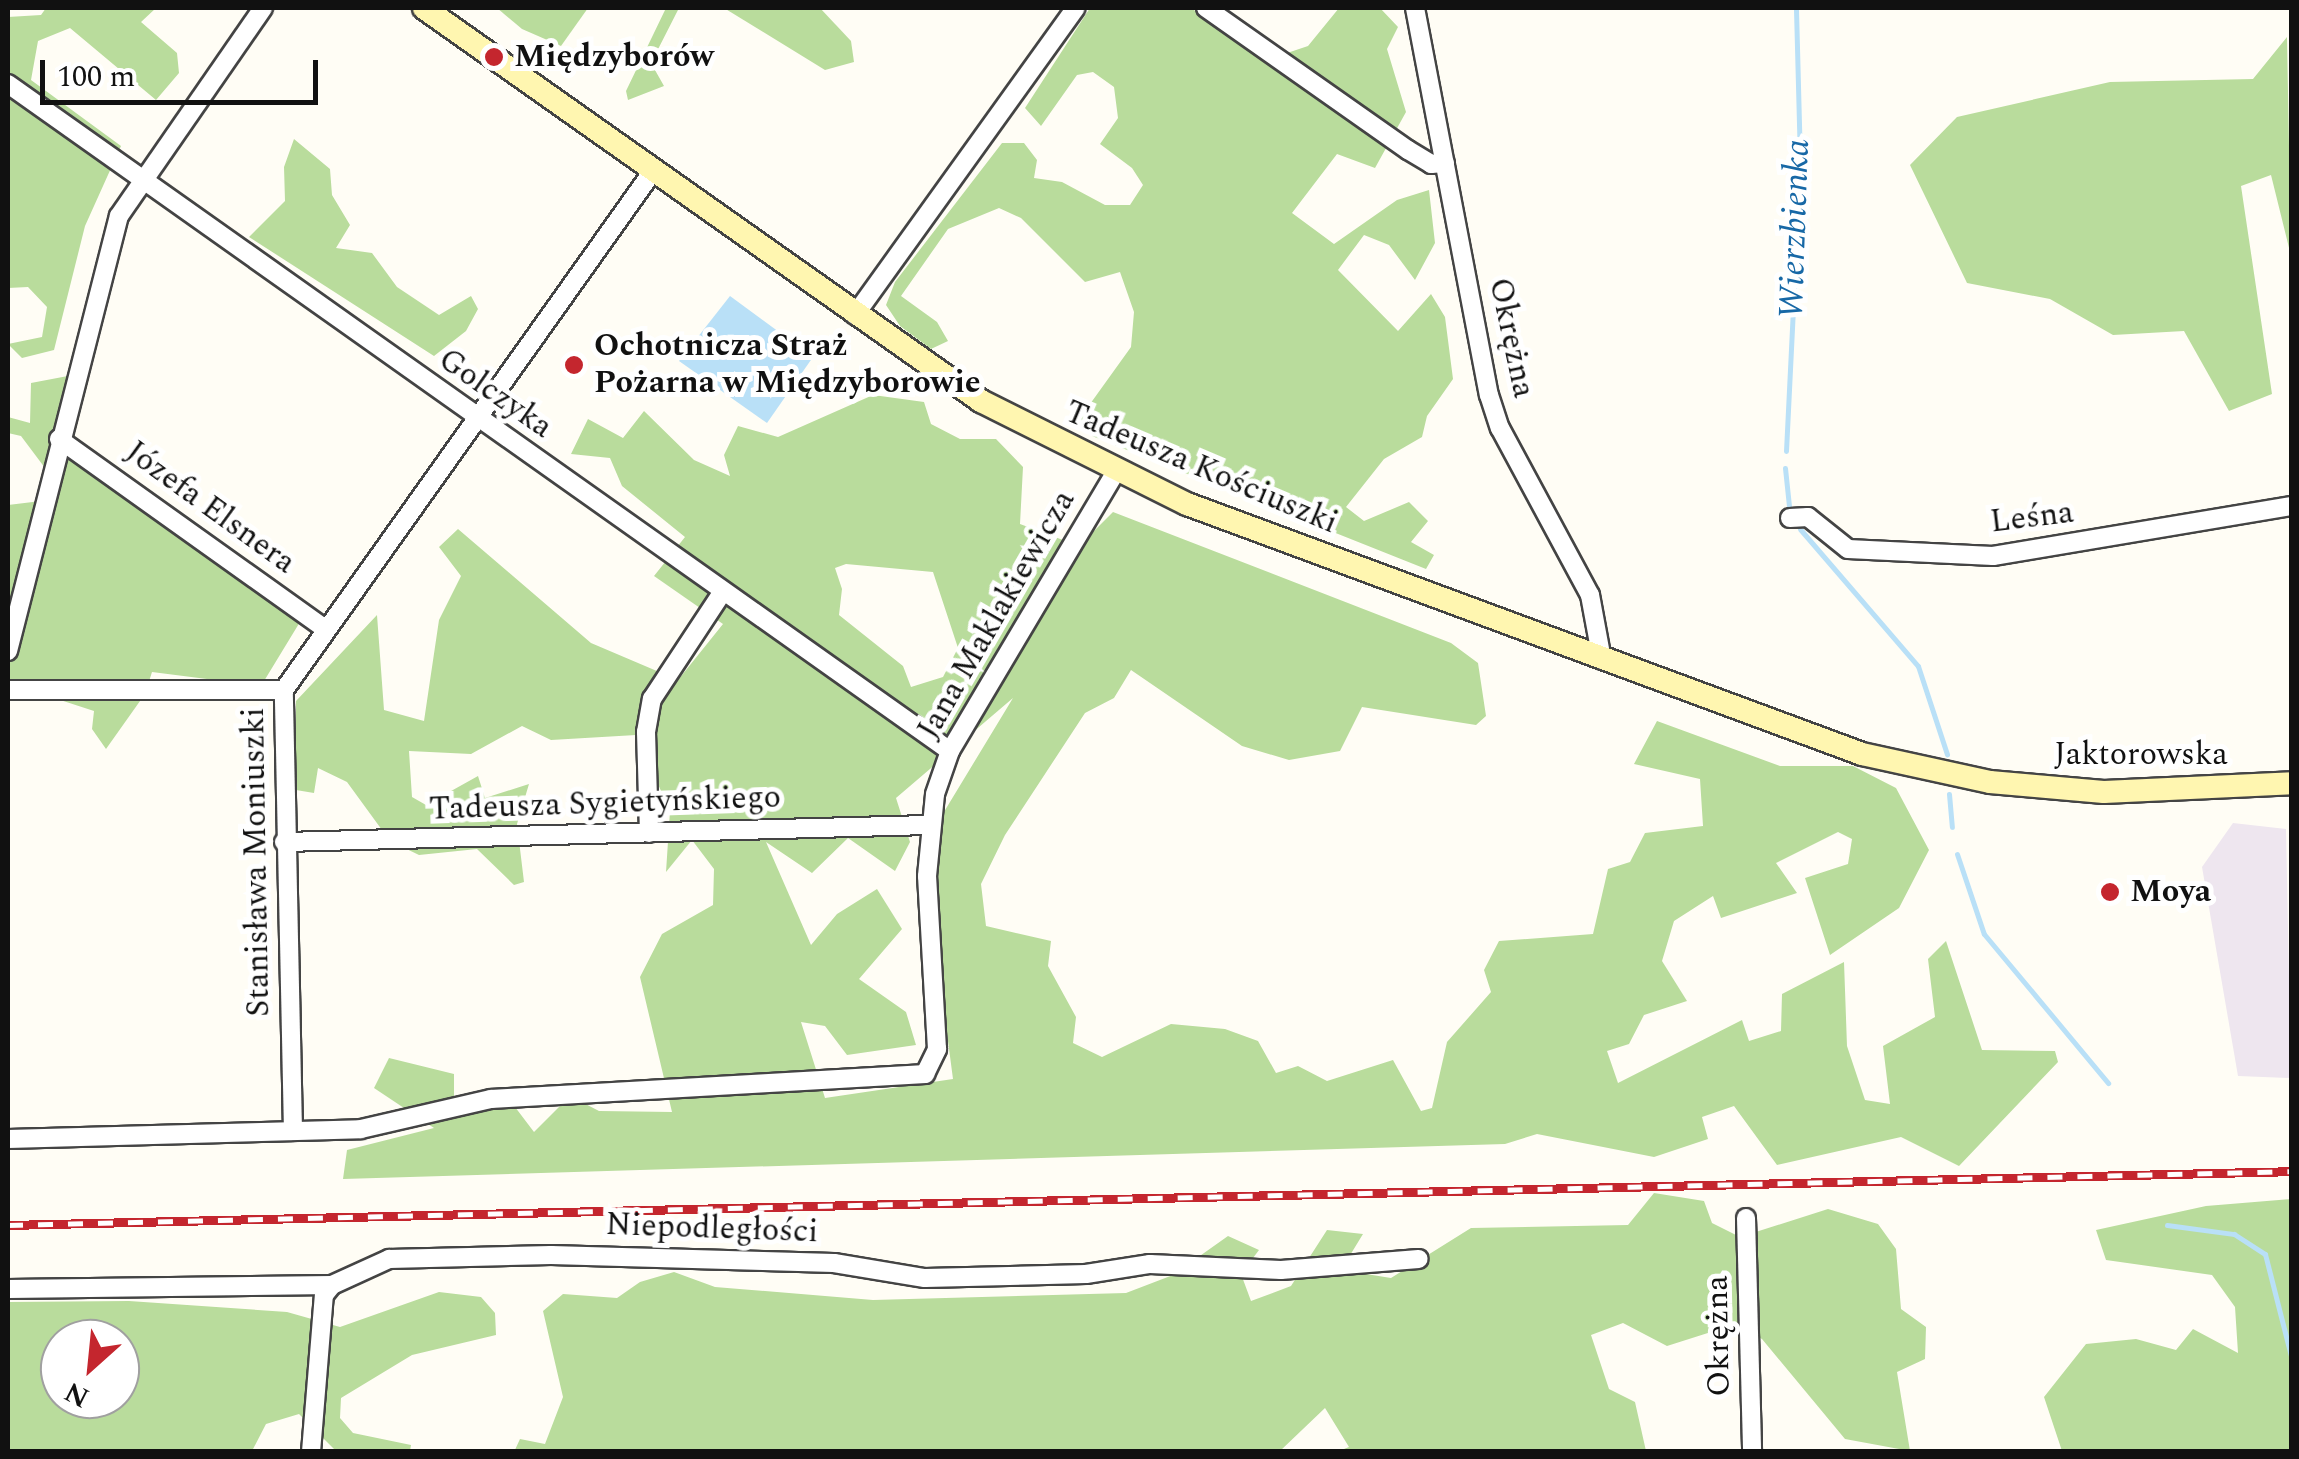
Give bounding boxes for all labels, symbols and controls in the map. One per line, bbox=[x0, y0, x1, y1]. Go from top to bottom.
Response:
place label: Międzyborów bbox=[514, 38, 714, 76]
scale bar bbox=[45, 40, 322, 102]
marker: Międzyborów bbox=[483, 46, 505, 68]
text: 100 m bbox=[57, 54, 135, 100]
water label: Wierzbienka bbox=[1771, 138, 1819, 320]
street label: Okrężna bbox=[1480, 275, 1542, 401]
place label: Ochotnicza Straż Pożarna w Międzyborowie bbox=[594, 328, 981, 403]
street label: Golczyka bbox=[431, 341, 559, 447]
marker: Ochotnicza Straż Pożarna w Międzyborowie bbox=[563, 354, 585, 376]
street label: Tadeusza Kościuszki bbox=[1059, 393, 1343, 543]
street label: Józefa Elsnera bbox=[117, 433, 303, 583]
street label: Jana Maklakiewicza bbox=[910, 484, 1084, 746]
street label: Leśna bbox=[1988, 494, 2076, 542]
street label: Stanisława Moniuszki bbox=[235, 707, 279, 1017]
street label: Jaktorowska bbox=[2054, 736, 2228, 774]
street label: Tadeusza Sygietyńskiego bbox=[428, 779, 782, 829]
place label: Moya bbox=[2130, 873, 2211, 911]
marker: Moya bbox=[2099, 881, 2121, 903]
street label: Niepodległości bbox=[605, 1206, 819, 1252]
street label: Okrężna bbox=[1699, 1275, 1739, 1397]
north arrow bbox=[40, 1319, 140, 1419]
text: N bbox=[57, 1370, 97, 1419]

